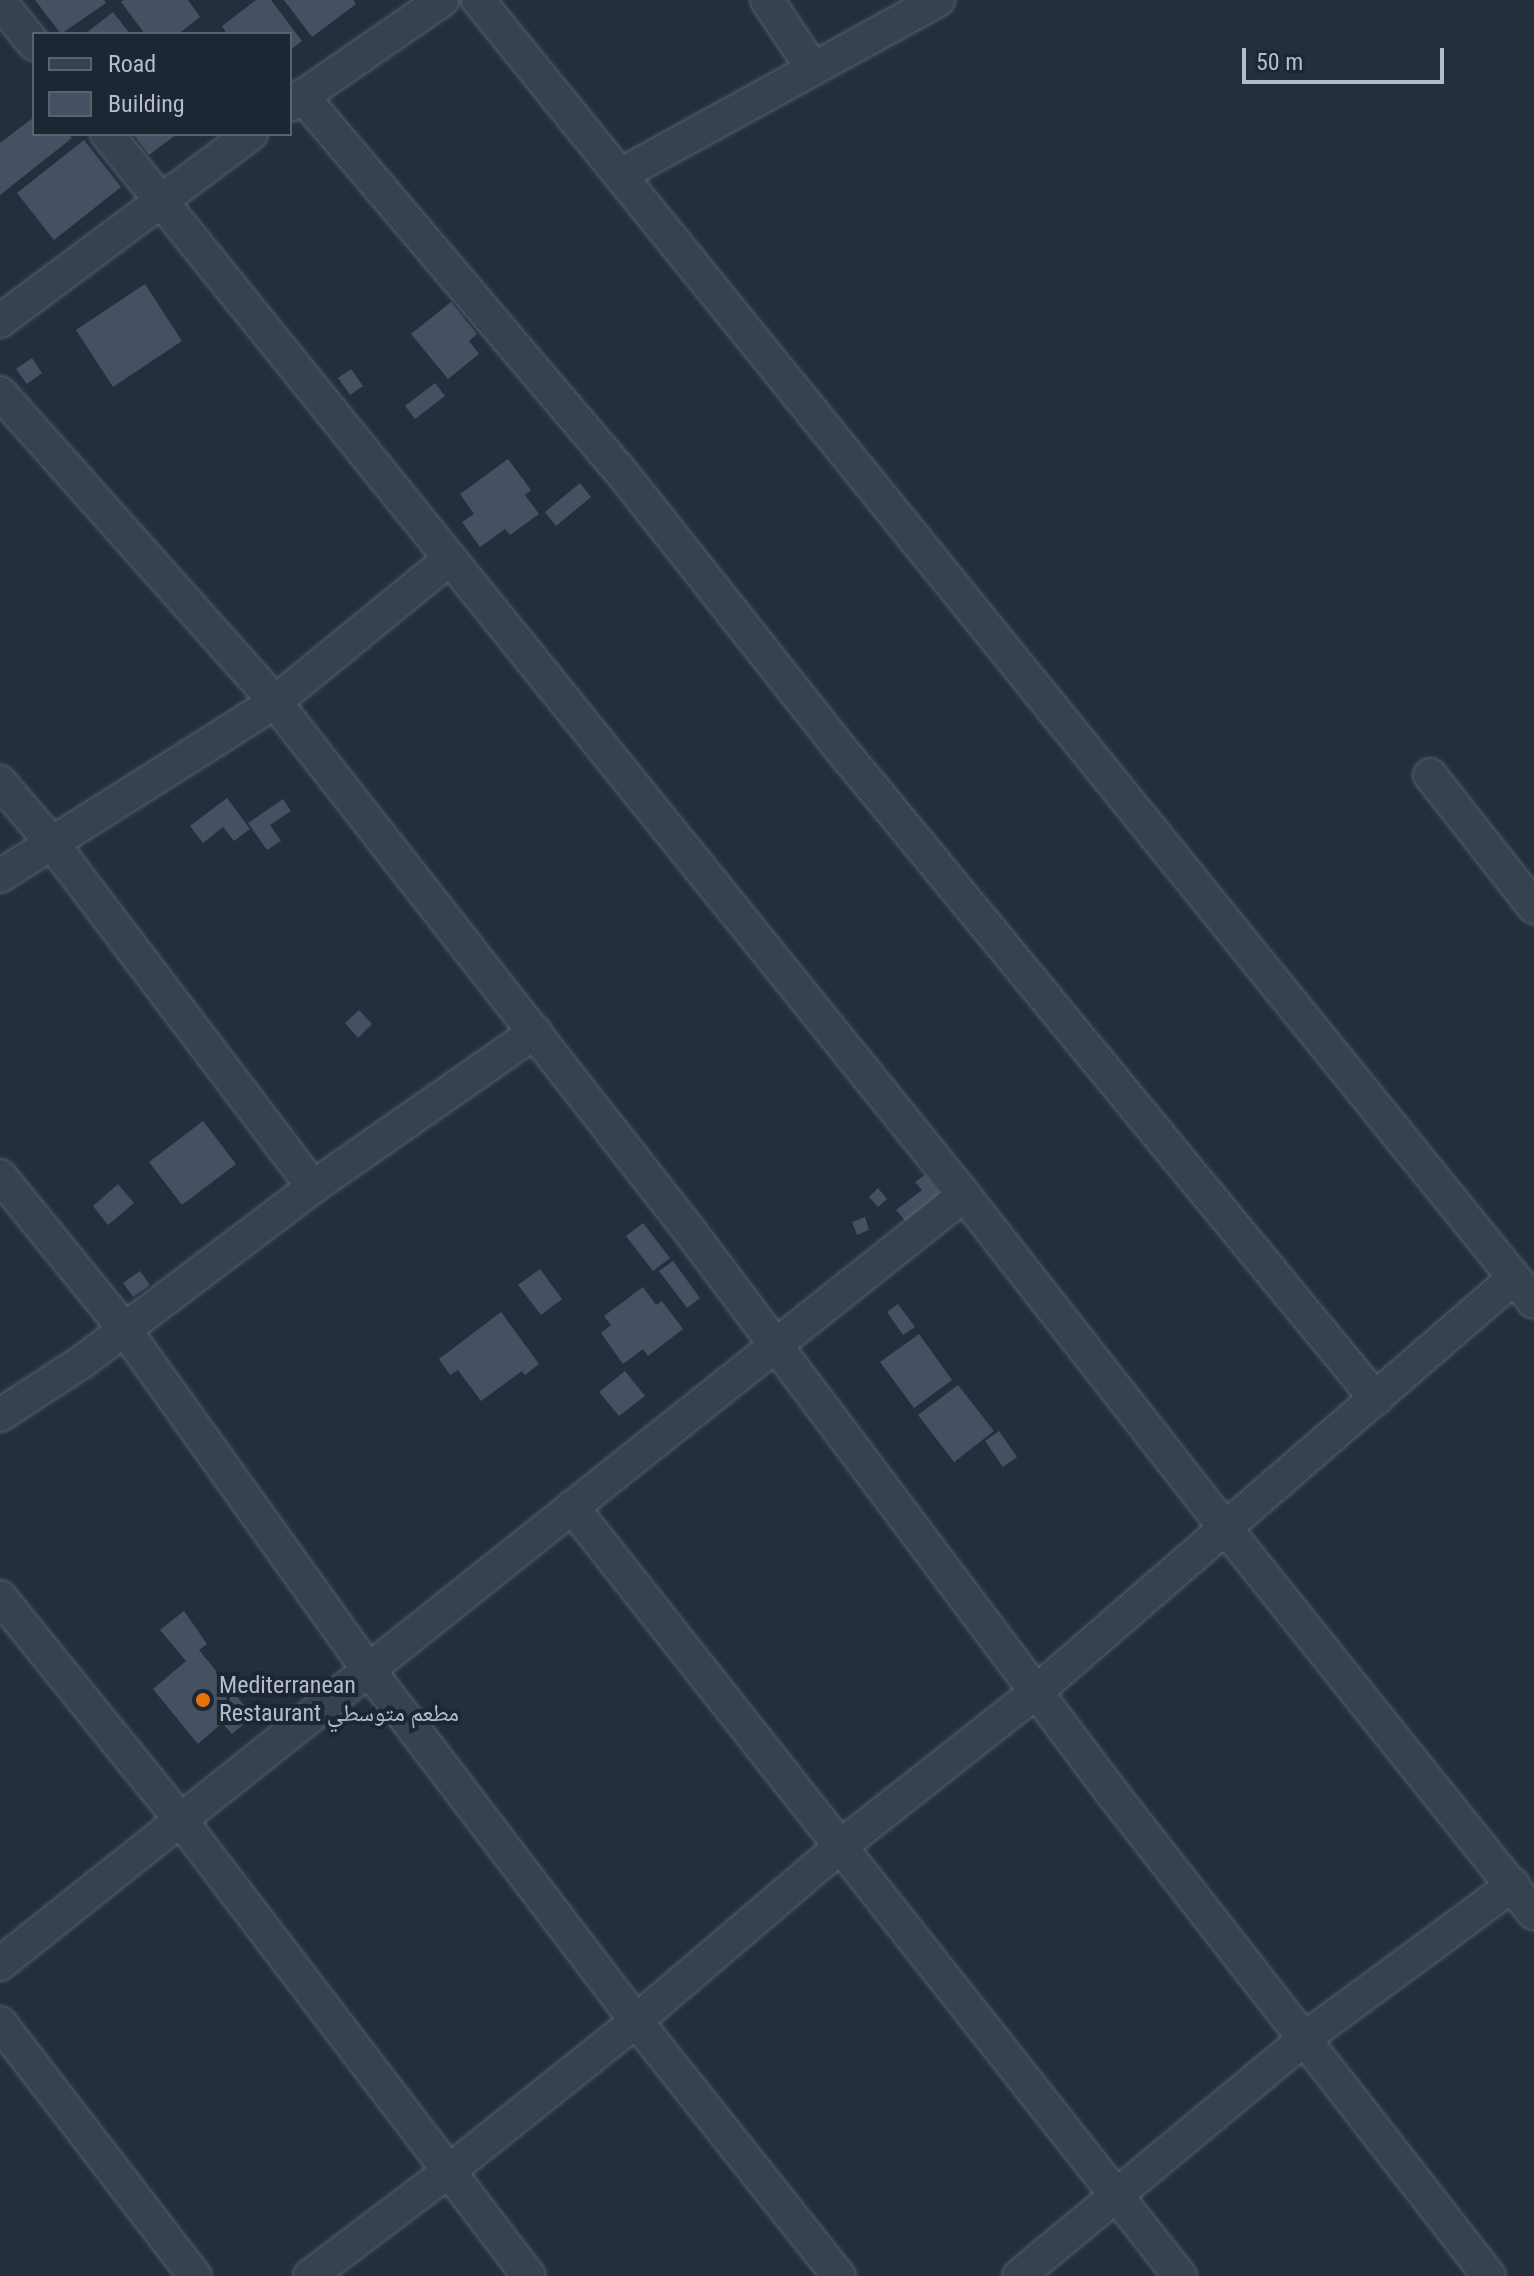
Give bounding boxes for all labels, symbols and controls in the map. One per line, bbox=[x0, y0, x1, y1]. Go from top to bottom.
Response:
legend bbox=[32, 32, 292, 136]
scale bar bbox=[1246, 32, 1448, 82]
text: 50 m bbox=[1256, 48, 1303, 76]
text: Road bbox=[108, 50, 156, 78]
text: Building bbox=[108, 90, 185, 118]
place label: Mediterranean Restaurant مطعم متوسطي bbox=[219, 1672, 459, 1728]
marker: Mediterranean Restaurant مطعم متوسطي bbox=[194, 1691, 212, 1709]

